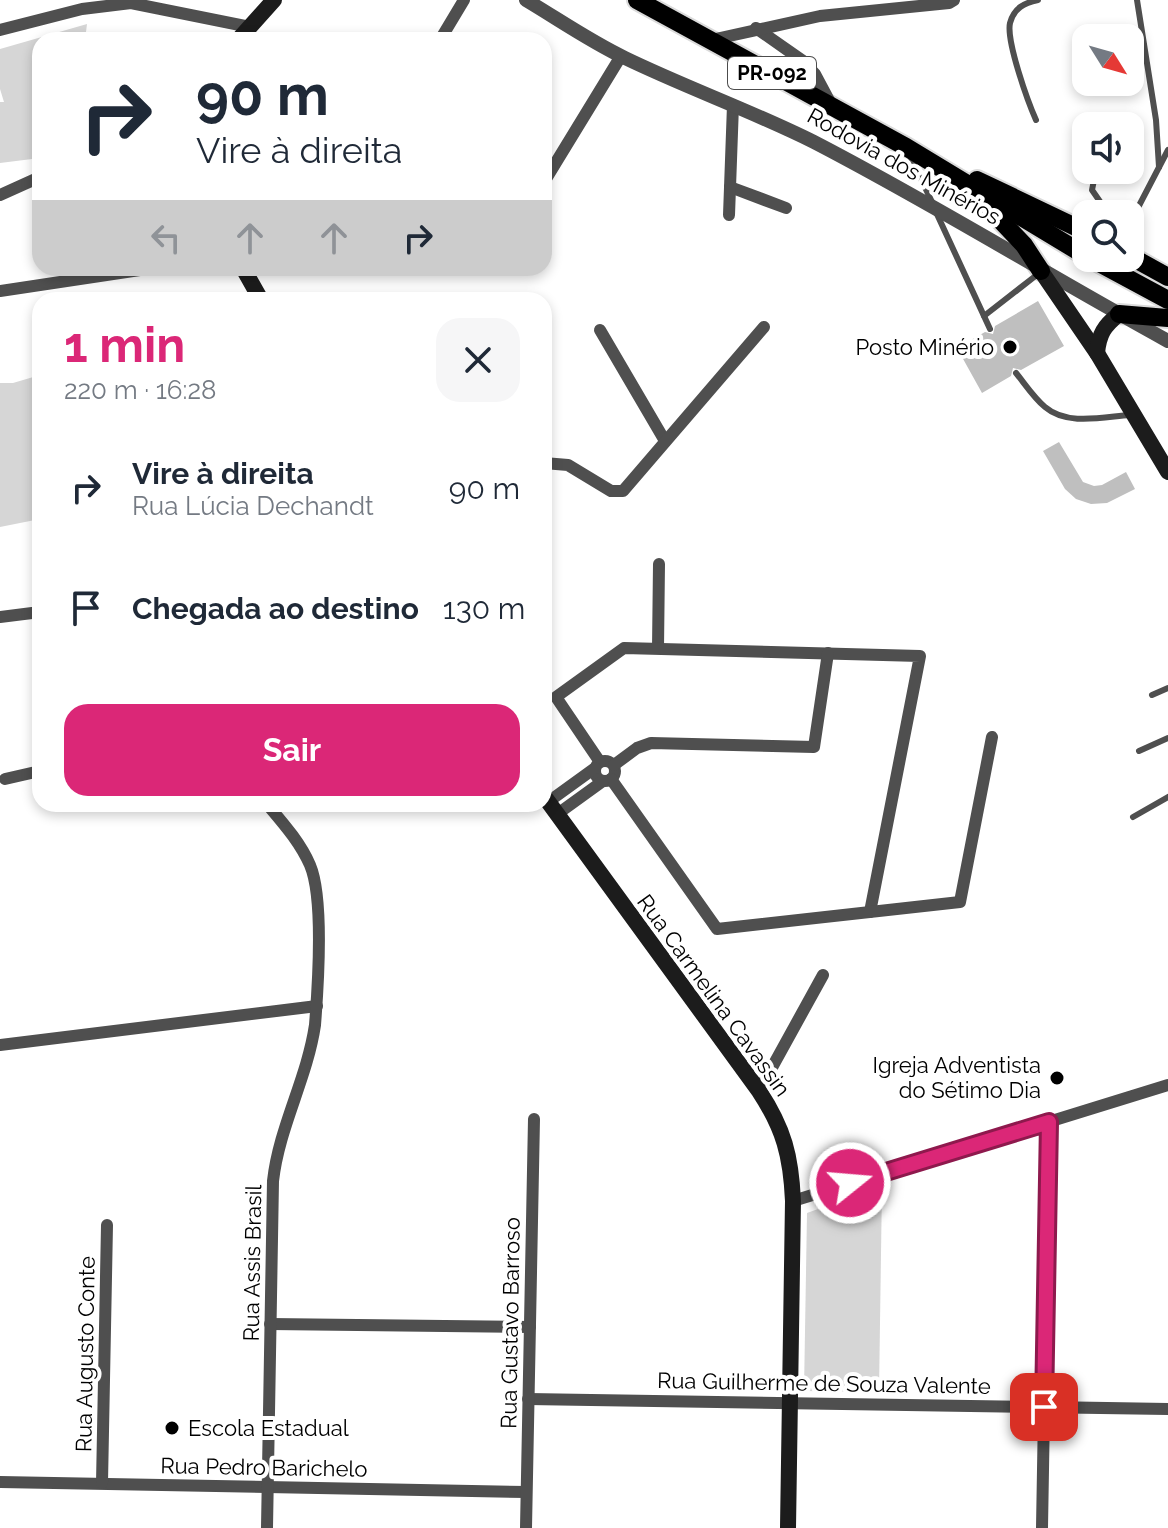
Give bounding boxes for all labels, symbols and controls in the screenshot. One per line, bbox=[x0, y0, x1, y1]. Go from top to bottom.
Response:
north arrow bbox=[1072, 24, 1144, 96]
map controls bbox=[1072, 24, 1144, 272]
road number: PR-092 bbox=[728, 57, 816, 89]
text: 90 m bbox=[196, 62, 329, 128]
icon: right bbox=[64, 64, 168, 168]
street label: Rodovia dos Minérios bbox=[803, 102, 1005, 230]
button: sound bbox=[1072, 112, 1144, 184]
text: Vire à direita bbox=[196, 129, 402, 171]
button: search bbox=[1072, 200, 1144, 272]
icon: left bbox=[144, 216, 188, 260]
icon: ahead bbox=[228, 216, 272, 260]
icon: ahead bbox=[312, 216, 356, 260]
icon: right bbox=[396, 216, 440, 260]
text: 1 min bbox=[64, 317, 185, 373]
button: close bbox=[436, 318, 520, 402]
place label: Posto Minério bbox=[855, 334, 994, 360]
marker: Posto Minério bbox=[1001, 338, 1019, 356]
text: 220 m · 16:28 bbox=[64, 375, 216, 405]
text: Vire à direita bbox=[132, 456, 314, 491]
icon: right bbox=[64, 466, 108, 510]
text: 90 m bbox=[449, 471, 520, 506]
text: Rua Lúcia Dechandt bbox=[132, 491, 374, 521]
icon: arrive bbox=[64, 586, 108, 630]
text: Chegada ao destino bbox=[132, 591, 419, 626]
text: 130 m bbox=[443, 591, 525, 626]
button: Sair bbox=[64, 704, 520, 796]
street label: Rua Carmelina Cavassin bbox=[632, 889, 796, 1101]
place label: Igreja Adventista do Sétimo Dia bbox=[873, 1052, 1041, 1103]
marker: Igreja Adventista do Sétimo Dia bbox=[1048, 1069, 1066, 1087]
position arrow bbox=[808, 1141, 892, 1225]
street label: Rua Assis Brasil bbox=[238, 1184, 266, 1342]
street label: Rua Gustavo Barroso bbox=[495, 1217, 525, 1429]
street label: Rua Augusto Conte bbox=[70, 1256, 100, 1452]
street label: Rua Guilherme de Souza Valente bbox=[657, 1367, 991, 1399]
pin bbox=[1010, 1373, 1078, 1441]
icon: arrive bbox=[1022, 1385, 1066, 1429]
place label: Escola Estadual bbox=[188, 1415, 349, 1441]
marker: Escola Estadual bbox=[163, 1419, 181, 1437]
street label: Rua Pedro Barichelo bbox=[160, 1452, 368, 1482]

